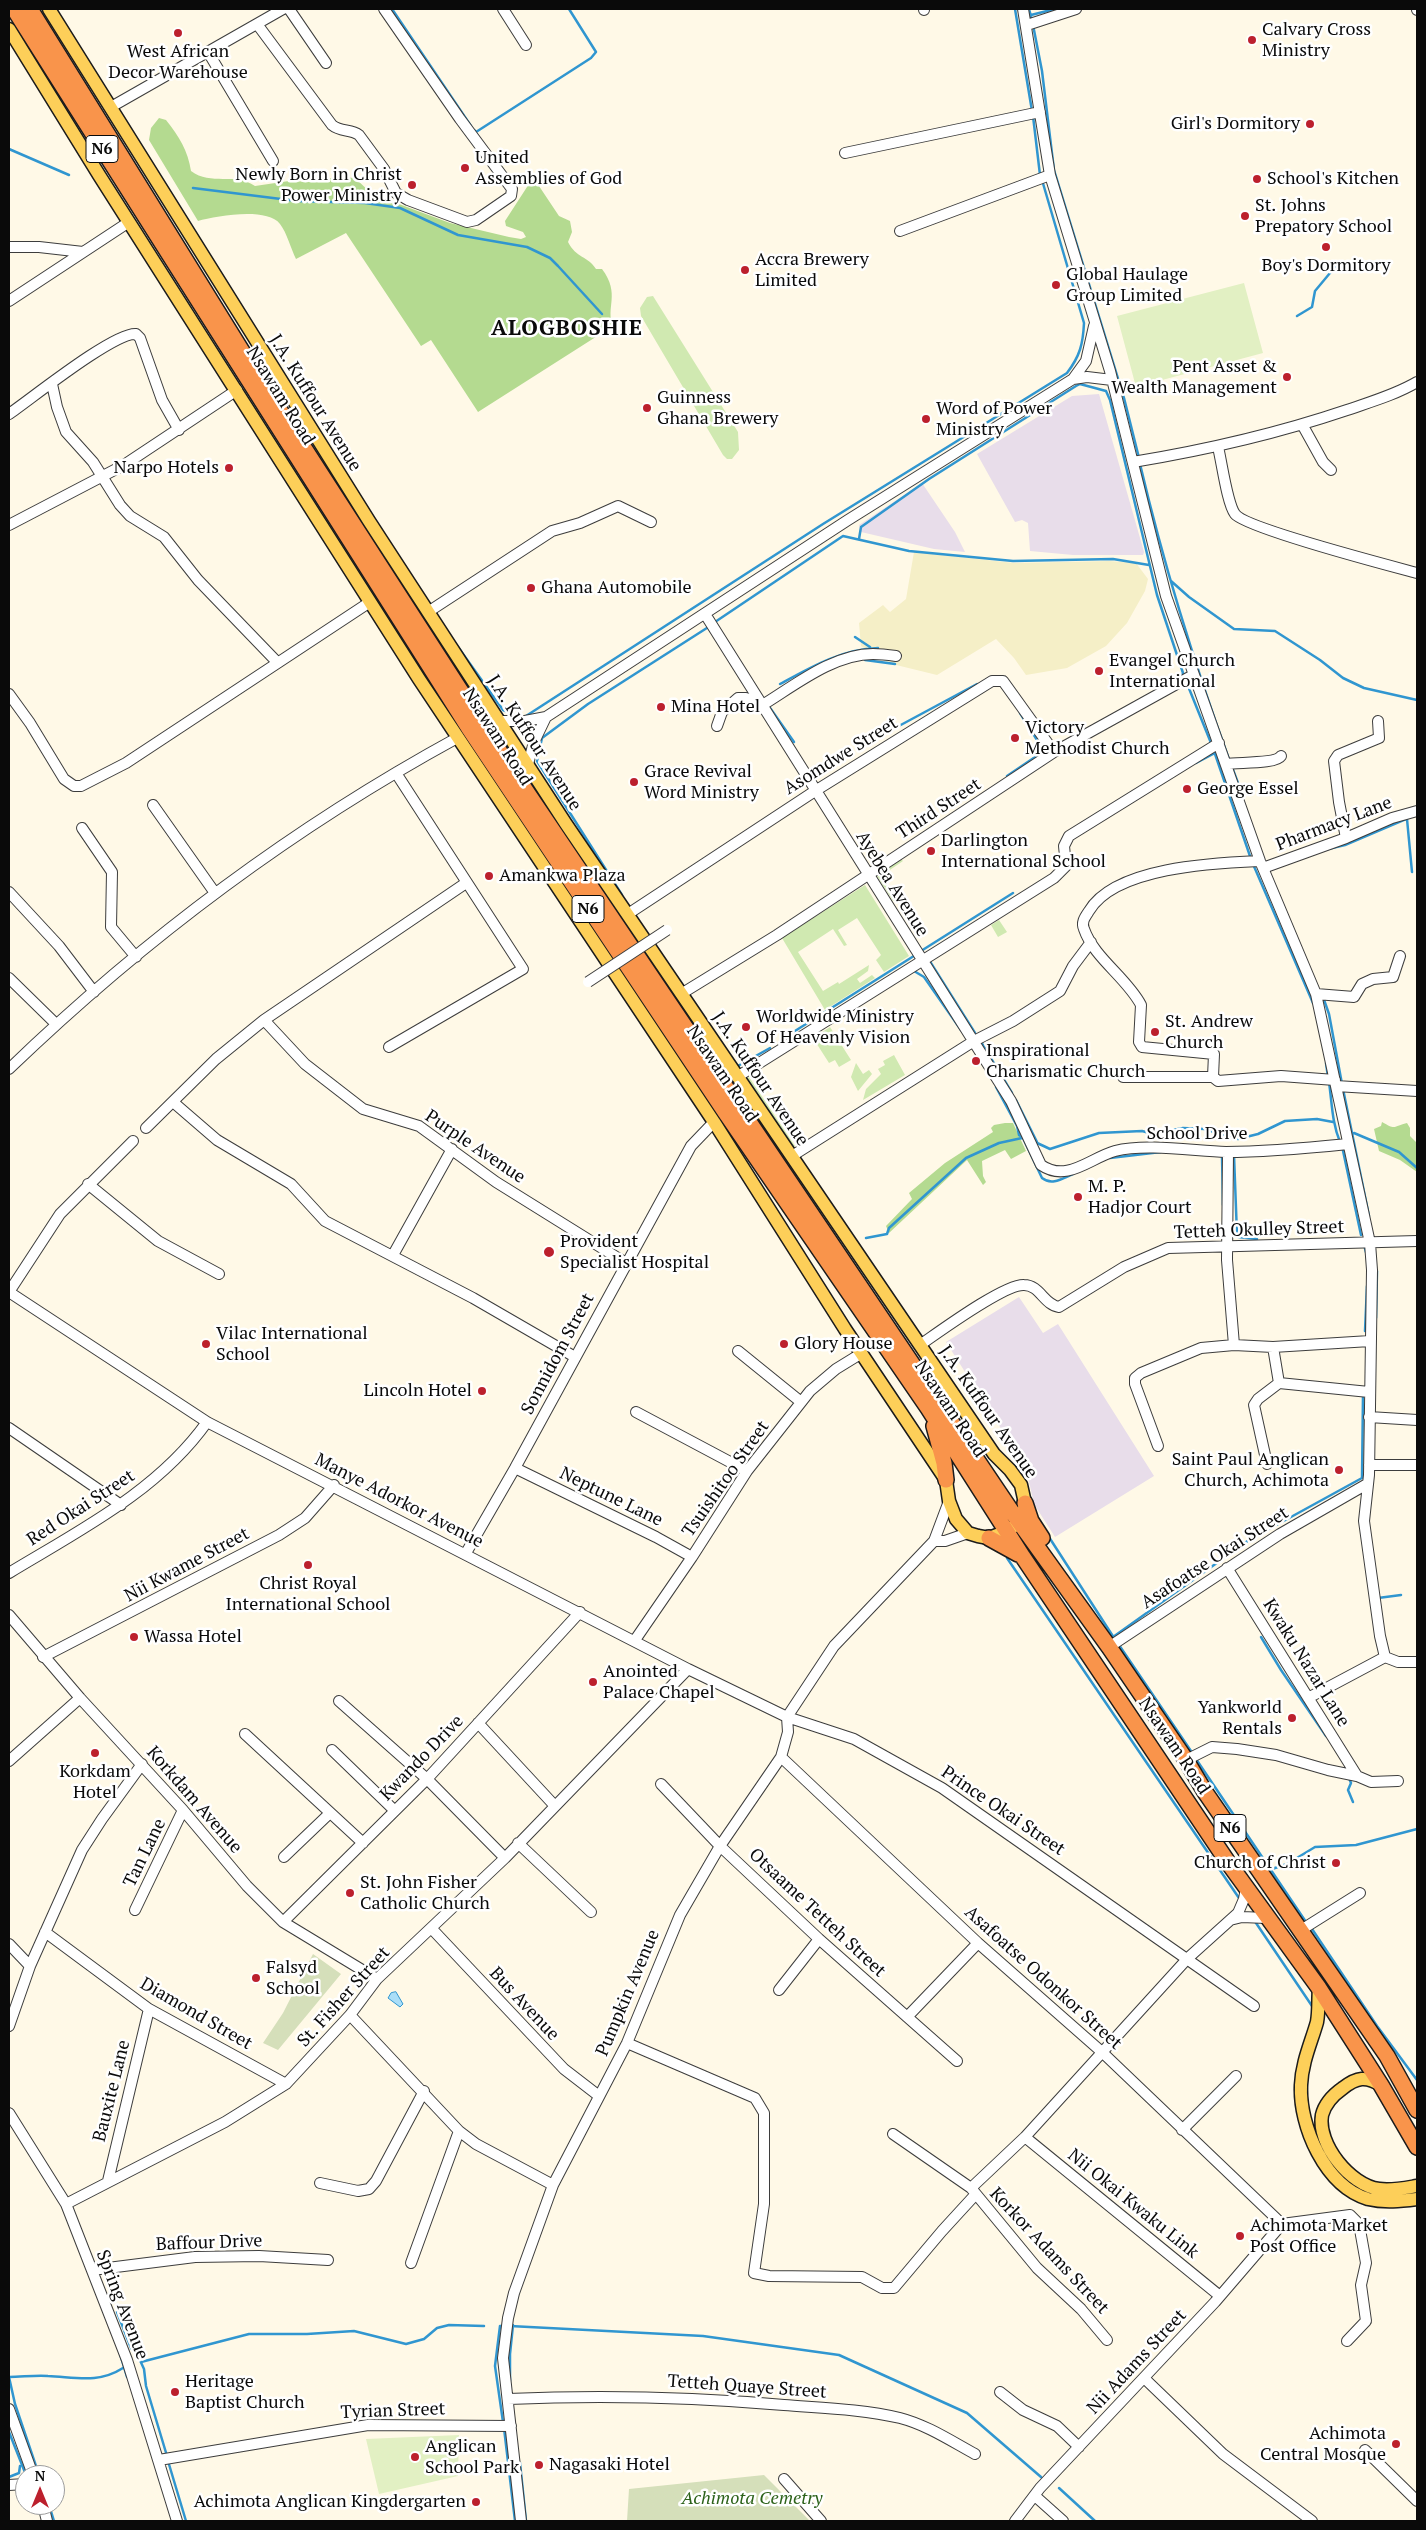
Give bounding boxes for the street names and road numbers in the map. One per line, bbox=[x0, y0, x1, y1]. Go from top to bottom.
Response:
road number: N6 bbox=[86, 136, 118, 162]
street label: J.A. Kuffour Avenue bbox=[264, 331, 366, 475]
street label: Nsawam Road bbox=[241, 343, 319, 449]
street label: J.A. Kuffour Avenue bbox=[482, 671, 586, 815]
street label: Nsawam Road bbox=[457, 684, 537, 790]
street label: Asomdwe Street bbox=[780, 712, 902, 800]
street label: Third Street bbox=[893, 774, 985, 844]
street label: Pharmacy Lane bbox=[1273, 792, 1395, 856]
street label: Ayebea Avenue bbox=[851, 827, 933, 941]
road number: N6 bbox=[572, 896, 604, 922]
street label: J.A. Kuffour Avenue bbox=[707, 1008, 813, 1150]
street label: Nsawam Road bbox=[682, 1021, 762, 1127]
street label: Purple Avenue bbox=[421, 1106, 529, 1188]
street label: School Drive bbox=[1146, 1123, 1248, 1145]
street label: Tetteh Okulley Street bbox=[1173, 1216, 1345, 1244]
street label: Sonnidom Street bbox=[517, 1290, 599, 1418]
street label: J.A. Kuffour Avenue bbox=[934, 1341, 1042, 1483]
street label: Nsawam Road bbox=[910, 1356, 990, 1462]
street label: Tsuishitoo Street bbox=[678, 1417, 774, 1541]
street label: Manye Adorkor Avenue bbox=[311, 1449, 487, 1553]
street label: Neptune Lane bbox=[556, 1463, 666, 1531]
street label: Red Okai Street bbox=[23, 1465, 139, 1551]
street label: Asafoatse Okai Street bbox=[1137, 1502, 1293, 1614]
street label: Nii Kwame Street bbox=[121, 1523, 253, 1607]
street label: Kwaku Nazar Lane bbox=[1258, 1595, 1354, 1731]
street label: Nsawam Road bbox=[1134, 1693, 1214, 1799]
street label: Kwando Drive bbox=[376, 1711, 468, 1805]
street label: Korkdam Avenue bbox=[142, 1742, 246, 1858]
street label: Prince Okai Street bbox=[937, 1762, 1069, 1860]
street label: Tan Lane bbox=[119, 1815, 171, 1891]
road number: N6 bbox=[1214, 1815, 1246, 1842]
street label: Otsaame Tetteh Street bbox=[744, 1844, 890, 1982]
street label: Asafoatse Odonkor Street bbox=[960, 1902, 1126, 2054]
street label: Pumpkin Avenue bbox=[592, 1926, 664, 2060]
street label: St. Fisher Street bbox=[293, 1942, 395, 2052]
street label: Bus Avenue bbox=[485, 1963, 563, 2045]
street label: Diamond Street bbox=[136, 1973, 256, 2055]
street label: Bauxite Lane bbox=[89, 2038, 135, 2144]
street label: Nii Okai Kwaku Link bbox=[1063, 2145, 1203, 2263]
street label: Korkor Adams Street bbox=[985, 2183, 1113, 2319]
street label: Baffour Drive bbox=[155, 2230, 263, 2256]
street label: Spring Avenue bbox=[91, 2247, 153, 2363]
street label: Nii Adams Street bbox=[1083, 2305, 1191, 2419]
street label: Tetteh Quaye Street bbox=[667, 2371, 827, 2403]
street label: Tyrian Street bbox=[340, 2398, 446, 2424]

